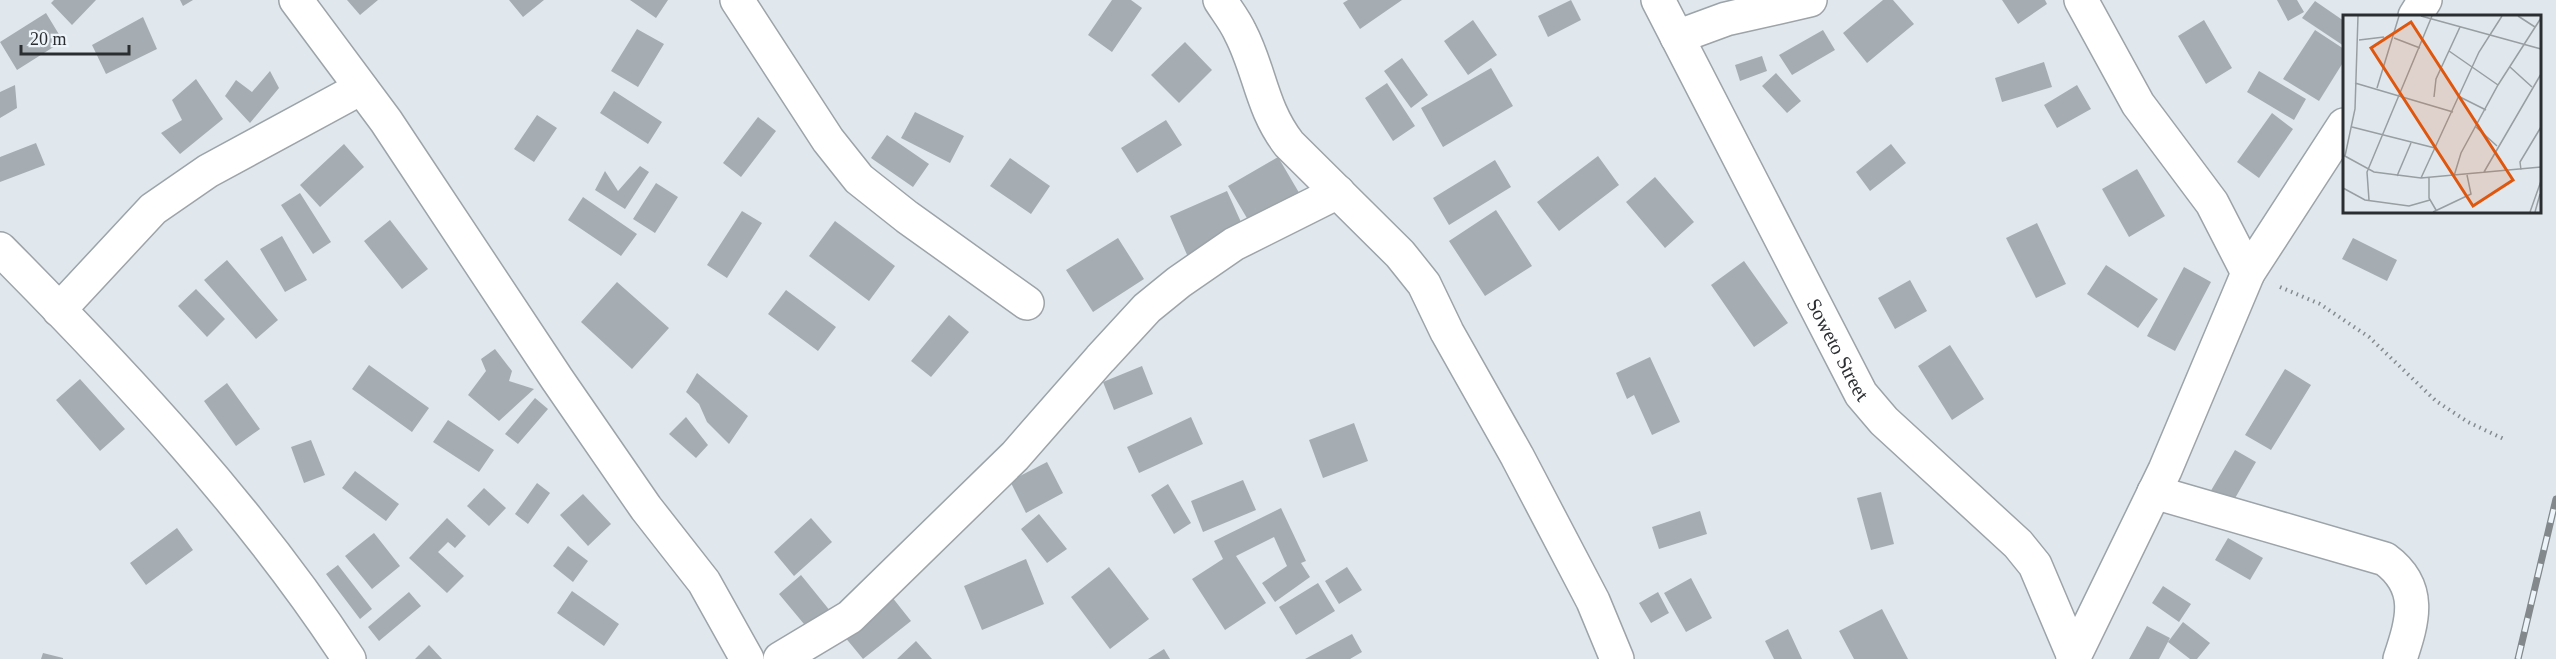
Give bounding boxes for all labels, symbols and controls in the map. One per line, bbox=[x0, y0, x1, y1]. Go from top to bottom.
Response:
inset map bbox=[2343, 15, 2541, 213]
scale bar bbox=[21, 18, 129, 56]
text: 20 m bbox=[30, 29, 67, 49]
street label: Soweto Street bbox=[1803, 295, 1873, 406]

